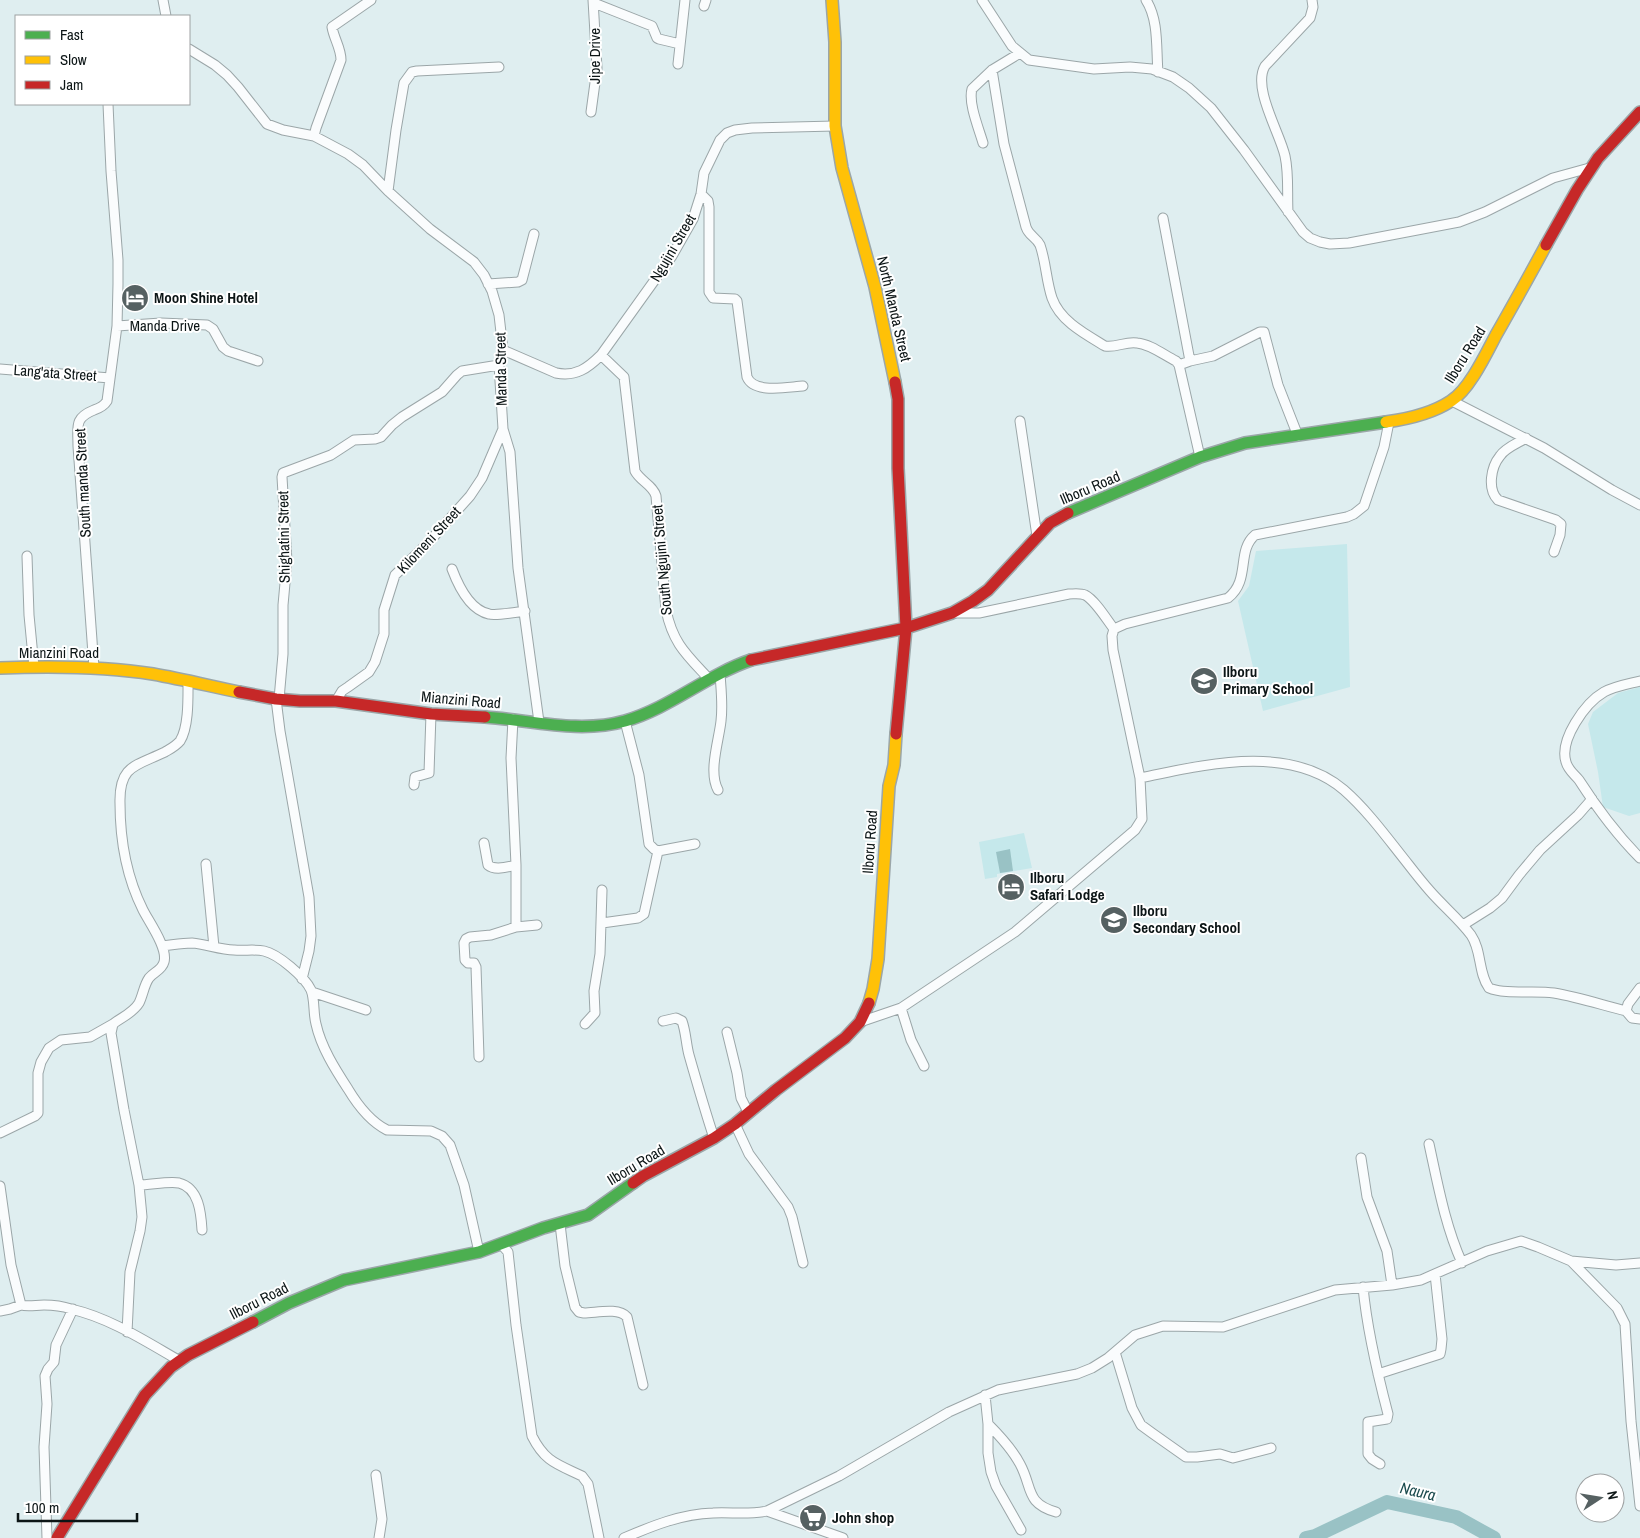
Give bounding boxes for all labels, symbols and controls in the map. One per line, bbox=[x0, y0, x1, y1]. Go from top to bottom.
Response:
legend bbox=[15, 15, 190, 105]
text: Fast bbox=[60, 24, 84, 45]
street label: Jipe Drive bbox=[584, 28, 605, 84]
text: Slow bbox=[60, 49, 87, 70]
text: Jam bbox=[60, 74, 83, 95]
street label: Ngujini Street bbox=[645, 209, 701, 286]
street label: North Manda Street bbox=[872, 254, 917, 364]
hotel icon: Moon Shine Hotel bbox=[120, 283, 150, 313]
place label: Moon Shine Hotel bbox=[154, 287, 258, 308]
street label: Manda Drive bbox=[130, 315, 200, 336]
street label: Ilboru Road bbox=[1439, 322, 1490, 387]
street label: Manda Street bbox=[489, 331, 512, 406]
street label: Lang'ata Street bbox=[13, 359, 98, 386]
street label: South manda Street bbox=[69, 427, 96, 538]
street label: Ilboru Road bbox=[1056, 465, 1123, 510]
street label: Shighatini Street bbox=[272, 490, 295, 583]
street label: Kilomeni Street bbox=[392, 501, 466, 578]
street label: South Ngujini Street bbox=[646, 503, 677, 616]
street label: Mianzini Road bbox=[19, 642, 99, 663]
place label: Ilboru Primary School bbox=[1223, 661, 1313, 699]
school or university icon: Ilboru Primary School bbox=[1189, 666, 1219, 696]
street label: Mianzini Road bbox=[420, 686, 502, 713]
street label: Ilboru Road bbox=[857, 810, 882, 874]
place label: Ilboru Safari Lodge bbox=[1030, 867, 1105, 905]
hotel icon: Ilboru Safari Lodge bbox=[996, 872, 1026, 902]
place label: Ilboru Secondary School bbox=[1133, 900, 1240, 938]
school or university icon: Ilboru Secondary School bbox=[1099, 905, 1129, 935]
street label: Ilboru Road bbox=[603, 1139, 668, 1190]
street label: Ilboru Road bbox=[226, 1277, 292, 1324]
north arrow bbox=[1575, 1473, 1625, 1523]
water label: Naura bbox=[1398, 1476, 1438, 1506]
text: N bbox=[1603, 1489, 1622, 1501]
scale bar bbox=[18, 1490, 136, 1522]
text: 100 m bbox=[25, 1497, 59, 1518]
supermarket icon: John shop bbox=[798, 1503, 828, 1533]
place label: John shop bbox=[832, 1507, 894, 1528]

